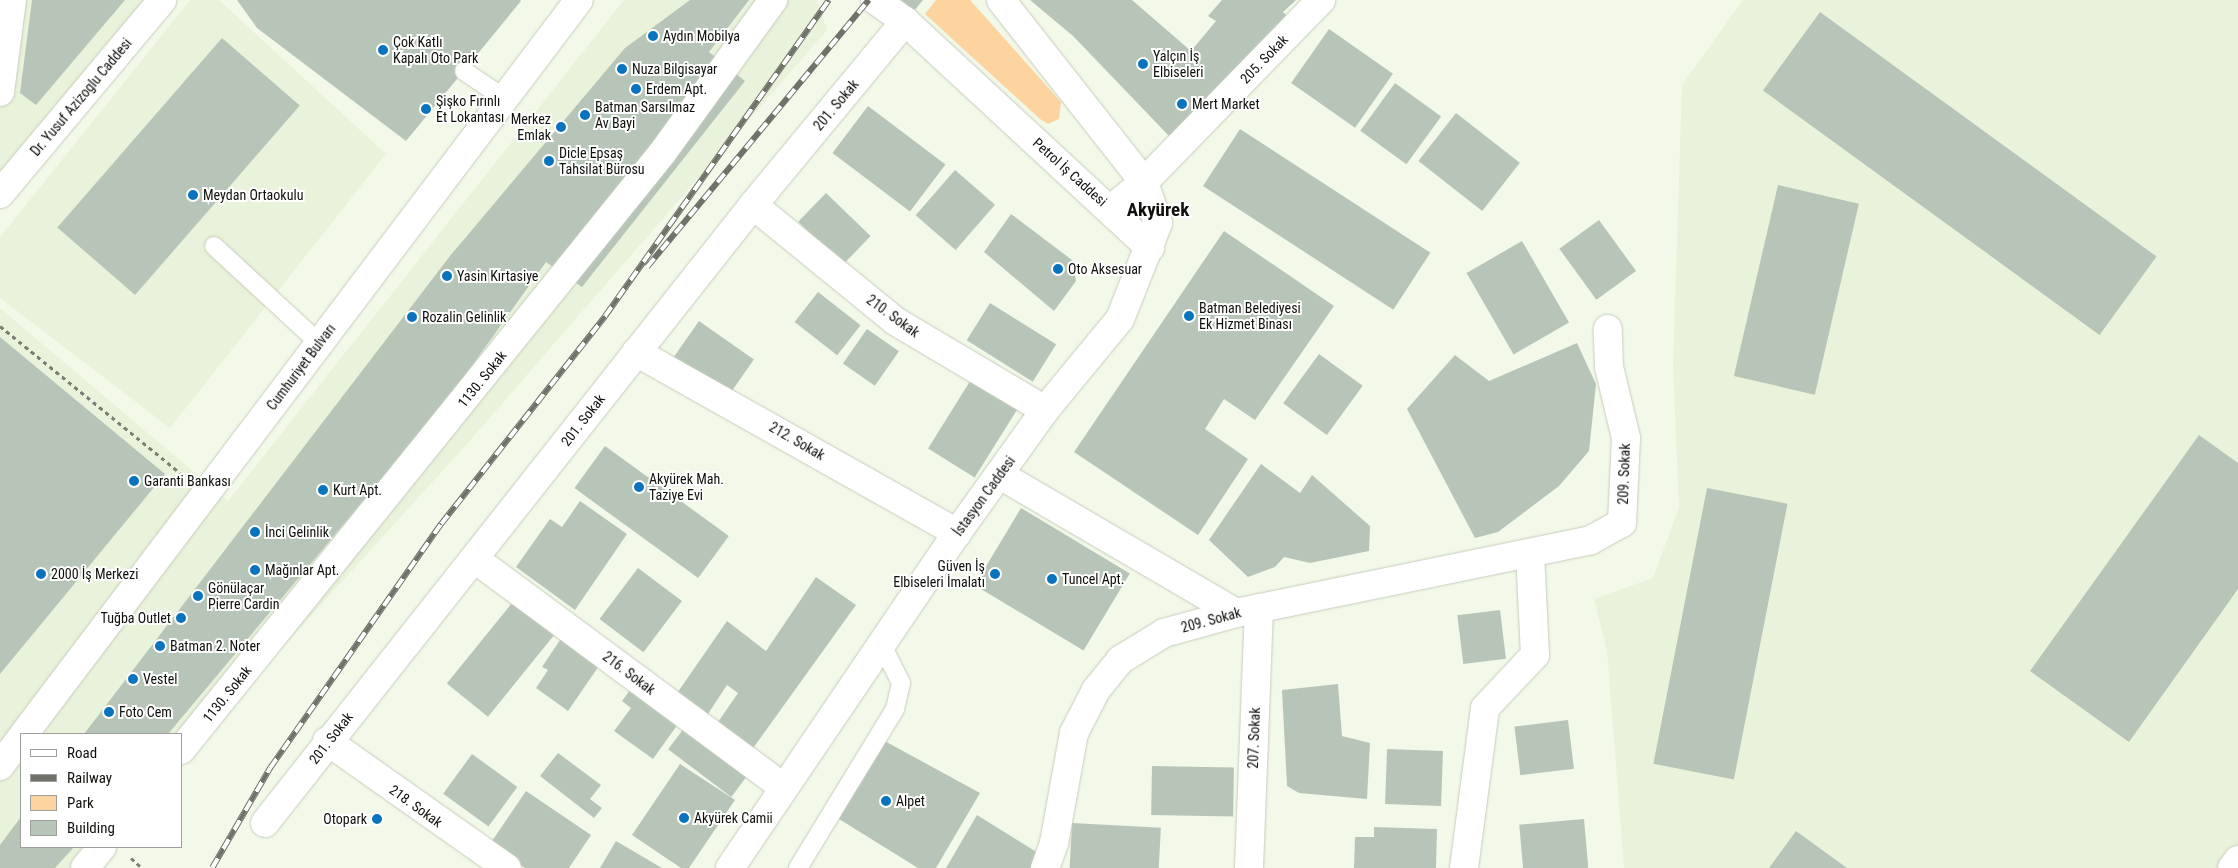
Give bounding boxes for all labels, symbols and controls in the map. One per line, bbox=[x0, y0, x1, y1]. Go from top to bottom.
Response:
place label: Aydın Mobilya bbox=[663, 28, 740, 44]
marker: Aydın Mobilya bbox=[647, 30, 659, 42]
street label: 205. Sokak bbox=[1237, 31, 1291, 87]
place label: Çok Katlı Kapalı Oto Park bbox=[393, 34, 478, 66]
street label: Dr. Yusuf Azizoglu Caddesi bbox=[27, 35, 135, 159]
marker: Çok Katlı Kapalı Oto Park bbox=[377, 44, 389, 56]
place label: Yalçın İş Elbiseleri bbox=[1153, 48, 1203, 80]
marker: Yalçın İş Elbiseleri bbox=[1137, 58, 1149, 70]
place label: Nuza Bilgisayar bbox=[632, 61, 717, 77]
marker: Nuza Bilgisayar bbox=[616, 63, 628, 75]
street label: 201. Sokak bbox=[810, 76, 862, 134]
place label: Erdem Apt. bbox=[646, 81, 707, 97]
marker: Erdem Apt. bbox=[630, 83, 642, 95]
place label: Şişko Fırınlı Et Lokantası bbox=[436, 93, 504, 125]
place label: Mert Market bbox=[1192, 96, 1260, 112]
marker: Mert Market bbox=[1176, 98, 1188, 110]
place label: Batman Sarsılmaz Av Bayi bbox=[595, 99, 695, 132]
marker: Şişko Fırınlı Et Lokantası bbox=[420, 103, 432, 115]
marker: Batman Sarsılmaz Av Bayi bbox=[579, 109, 591, 121]
place label: Merkez Emlak bbox=[511, 111, 551, 144]
marker: Merkez Emlak bbox=[555, 121, 567, 133]
street label: Petrol İş Caddesi bbox=[1030, 134, 1110, 210]
place label: Dicle Epsaş Tahsilat Bürosu bbox=[559, 145, 645, 178]
marker: Dicle Epsaş Tahsilat Bürosu bbox=[543, 155, 555, 167]
place label: Meydan Ortaokulu bbox=[203, 187, 303, 203]
marker: Meydan Ortaokulu bbox=[187, 189, 199, 201]
district label: Akyürek bbox=[1127, 199, 1189, 221]
place label: Oto Aksesuar bbox=[1068, 261, 1142, 277]
marker: Oto Aksesuar bbox=[1052, 263, 1064, 275]
place label: Yasin Kırtasiye bbox=[457, 268, 538, 284]
marker: Yasin Kırtasiye bbox=[441, 270, 453, 282]
street label: 210. Sokak bbox=[863, 291, 923, 341]
place label: Batman Belediyesi Ek Hizmet Binası bbox=[1199, 300, 1301, 332]
place label: Rozalin Gelinlik bbox=[422, 309, 506, 325]
marker: Batman Belediyesi Ek Hizmet Binası bbox=[1183, 310, 1195, 322]
marker: Rozalin Gelinlik bbox=[406, 311, 418, 323]
street label: Cumhuriyet Bulvarı bbox=[263, 321, 339, 413]
street label: 1130. Sokak bbox=[454, 347, 510, 411]
street label: 201. Sokak bbox=[558, 391, 608, 449]
street label: 212. Sokak bbox=[766, 418, 828, 464]
street label: 209. Sokak bbox=[1615, 443, 1633, 505]
street label: İstasyon Caddesi bbox=[949, 453, 1019, 539]
place label: Akyürek Mah. Taziye Evi bbox=[649, 471, 724, 504]
place label: Garanti Bankası bbox=[144, 473, 231, 489]
marker: Garanti Bankası bbox=[128, 475, 140, 487]
marker: Akyürek Mah. Taziye Evi bbox=[633, 481, 645, 493]
place label: Kurt Apt. bbox=[333, 482, 382, 498]
marker: Kurt Apt. bbox=[317, 484, 329, 496]
place label: İnci Gelinlik bbox=[265, 524, 329, 540]
marker: İnci Gelinlik bbox=[249, 526, 261, 538]
place label: Güven İş Elbiseleri İmalatı bbox=[893, 558, 985, 590]
place label: Mağınlar Apt. bbox=[265, 562, 339, 578]
marker: Mağınlar Apt. bbox=[249, 564, 261, 576]
place label: 2000 İş Merkezi bbox=[51, 566, 138, 582]
marker: 2000 İş Merkezi bbox=[35, 568, 47, 580]
marker: Güven İş Elbiseleri İmalatı bbox=[989, 568, 1001, 580]
place label: Tuncel Apt. bbox=[1062, 571, 1124, 587]
marker: Tuncel Apt. bbox=[1046, 573, 1058, 585]
place label: Gönülaçar Pierre Cardin bbox=[208, 580, 279, 612]
marker: Gönülaçar Pierre Cardin bbox=[192, 590, 204, 602]
street label: 209. Sokak bbox=[1179, 604, 1243, 636]
place label: Tuğba Outlet bbox=[101, 610, 171, 626]
marker: Tuğba Outlet bbox=[175, 612, 187, 624]
place label: Batman 2. Noter bbox=[170, 638, 260, 654]
marker: Batman 2. Noter bbox=[154, 640, 166, 652]
street label: 216. Sokak bbox=[599, 648, 659, 698]
street label: 1130. Sokak bbox=[199, 662, 255, 726]
place label: Vestel bbox=[143, 671, 177, 687]
marker: Vestel bbox=[127, 673, 139, 685]
place label: Foto Cem bbox=[119, 704, 172, 720]
marker: Foto Cem bbox=[103, 706, 115, 718]
street label: 207. Sokak bbox=[1245, 707, 1263, 769]
street label: 201. Sokak bbox=[306, 709, 356, 767]
legend bbox=[20, 733, 182, 848]
text: Road bbox=[67, 744, 97, 762]
text: Railway bbox=[67, 769, 112, 787]
street label: 218. Sokak bbox=[386, 781, 446, 831]
place label: Alpet bbox=[896, 793, 925, 809]
text: Park bbox=[67, 794, 94, 812]
marker: Alpet bbox=[880, 795, 892, 807]
place label: Akyürek Camii bbox=[694, 810, 773, 826]
place label: Otopark bbox=[323, 811, 367, 827]
marker: Akyürek Camii bbox=[678, 812, 690, 824]
marker: Otopark bbox=[371, 813, 383, 825]
text: Building bbox=[67, 819, 115, 837]

